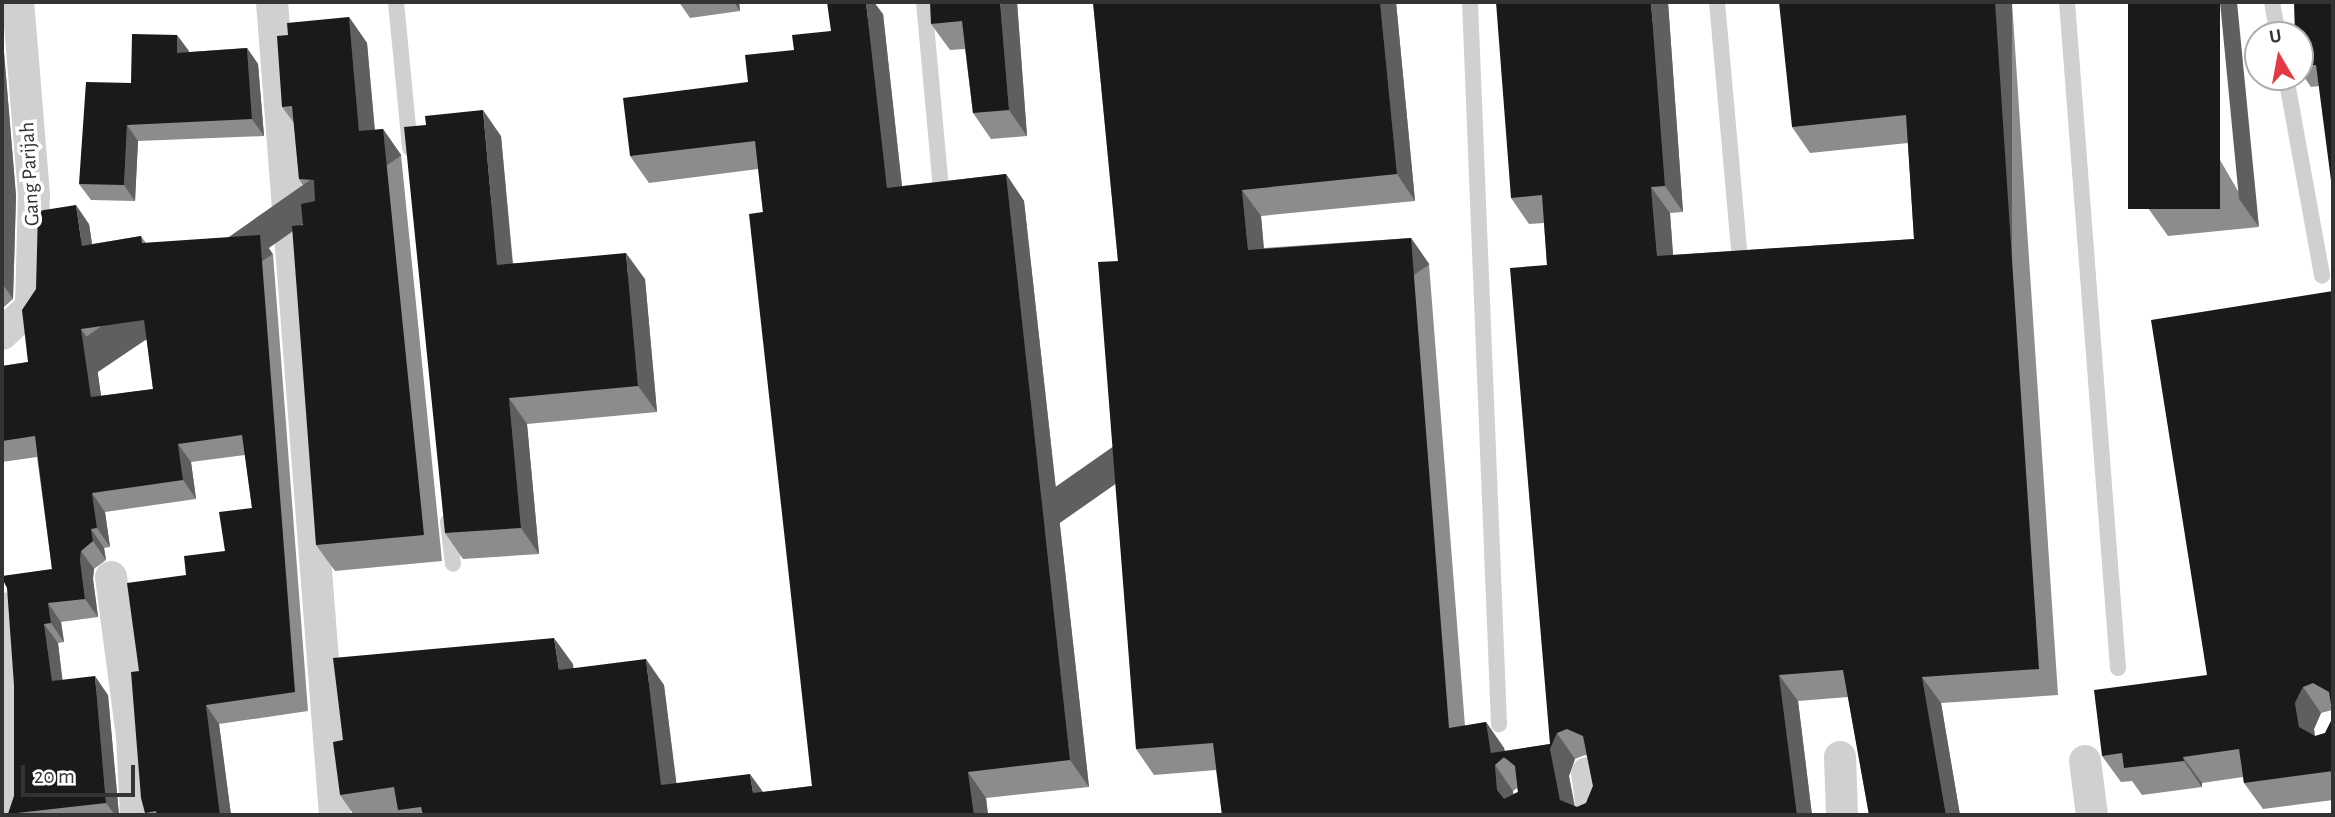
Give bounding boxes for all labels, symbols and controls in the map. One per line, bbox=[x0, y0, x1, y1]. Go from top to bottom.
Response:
north arrow bbox=[2244, 21, 2314, 91]
text: U bbox=[2268, 26, 2283, 47]
street label: Gang Parijah bbox=[15, 121, 45, 227]
scale bar bbox=[24, 750, 138, 794]
text: 20 m bbox=[34, 766, 75, 787]

